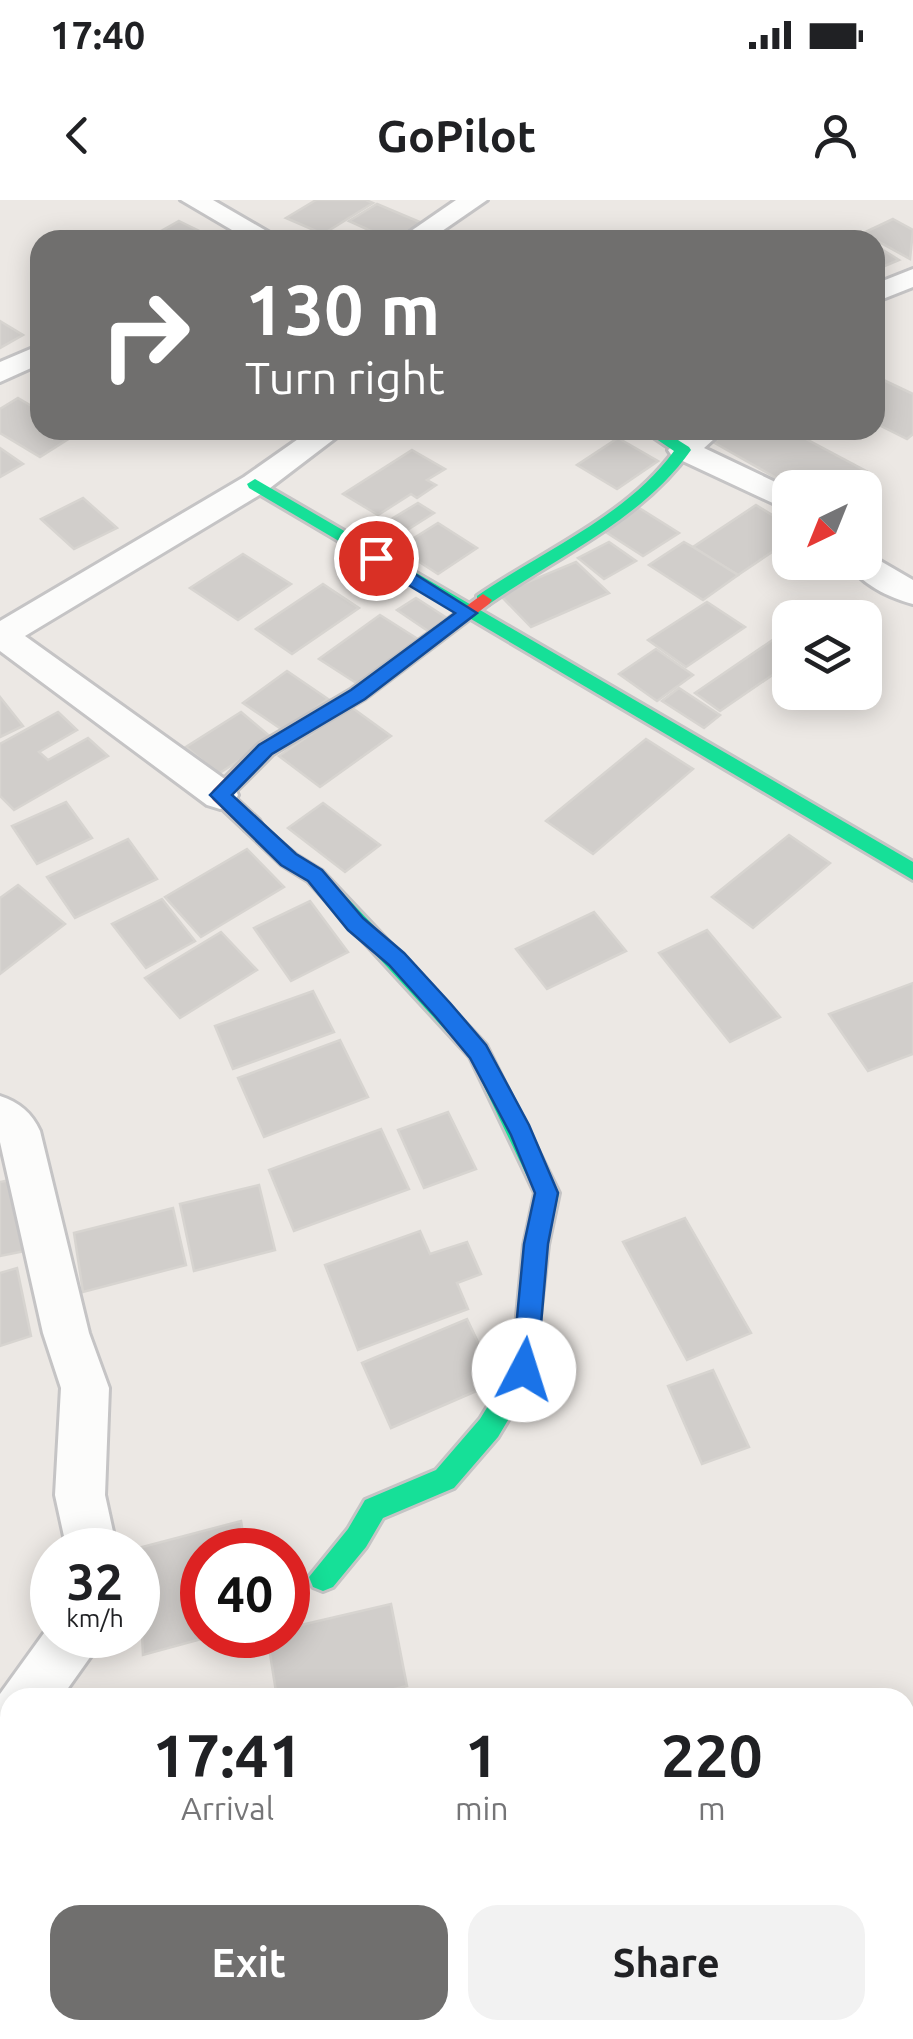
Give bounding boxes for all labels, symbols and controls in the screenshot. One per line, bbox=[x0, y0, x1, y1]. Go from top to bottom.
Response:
text: 17:40 bbox=[50, 14, 145, 56]
icon: back bbox=[50, 108, 105, 163]
icon: person bbox=[808, 108, 863, 163]
text: GoPilot bbox=[377, 110, 536, 161]
icon: right bbox=[80, 270, 210, 400]
text: 130 m bbox=[245, 270, 440, 348]
text: Turn right bbox=[245, 352, 445, 403]
north arrow bbox=[772, 470, 882, 580]
map controls bbox=[772, 470, 882, 710]
pin bbox=[334, 516, 419, 601]
icon: arrive bbox=[349, 531, 404, 586]
button: layers bbox=[772, 600, 882, 710]
position arrow bbox=[472, 1318, 576, 1422]
speed limit sign: 40 bbox=[180, 1528, 310, 1658]
text: 32 bbox=[67, 1553, 123, 1609]
text: km/h bbox=[66, 1604, 124, 1632]
text: 17:41 bbox=[152, 1721, 303, 1788]
text: 1 bbox=[465, 1721, 499, 1788]
text: 220 bbox=[661, 1721, 763, 1788]
text: Arrival bbox=[181, 1790, 274, 1826]
text: min bbox=[455, 1790, 509, 1826]
text: m bbox=[698, 1790, 726, 1826]
button: Exit bbox=[50, 1905, 448, 2020]
button: Share bbox=[468, 1905, 865, 2020]

